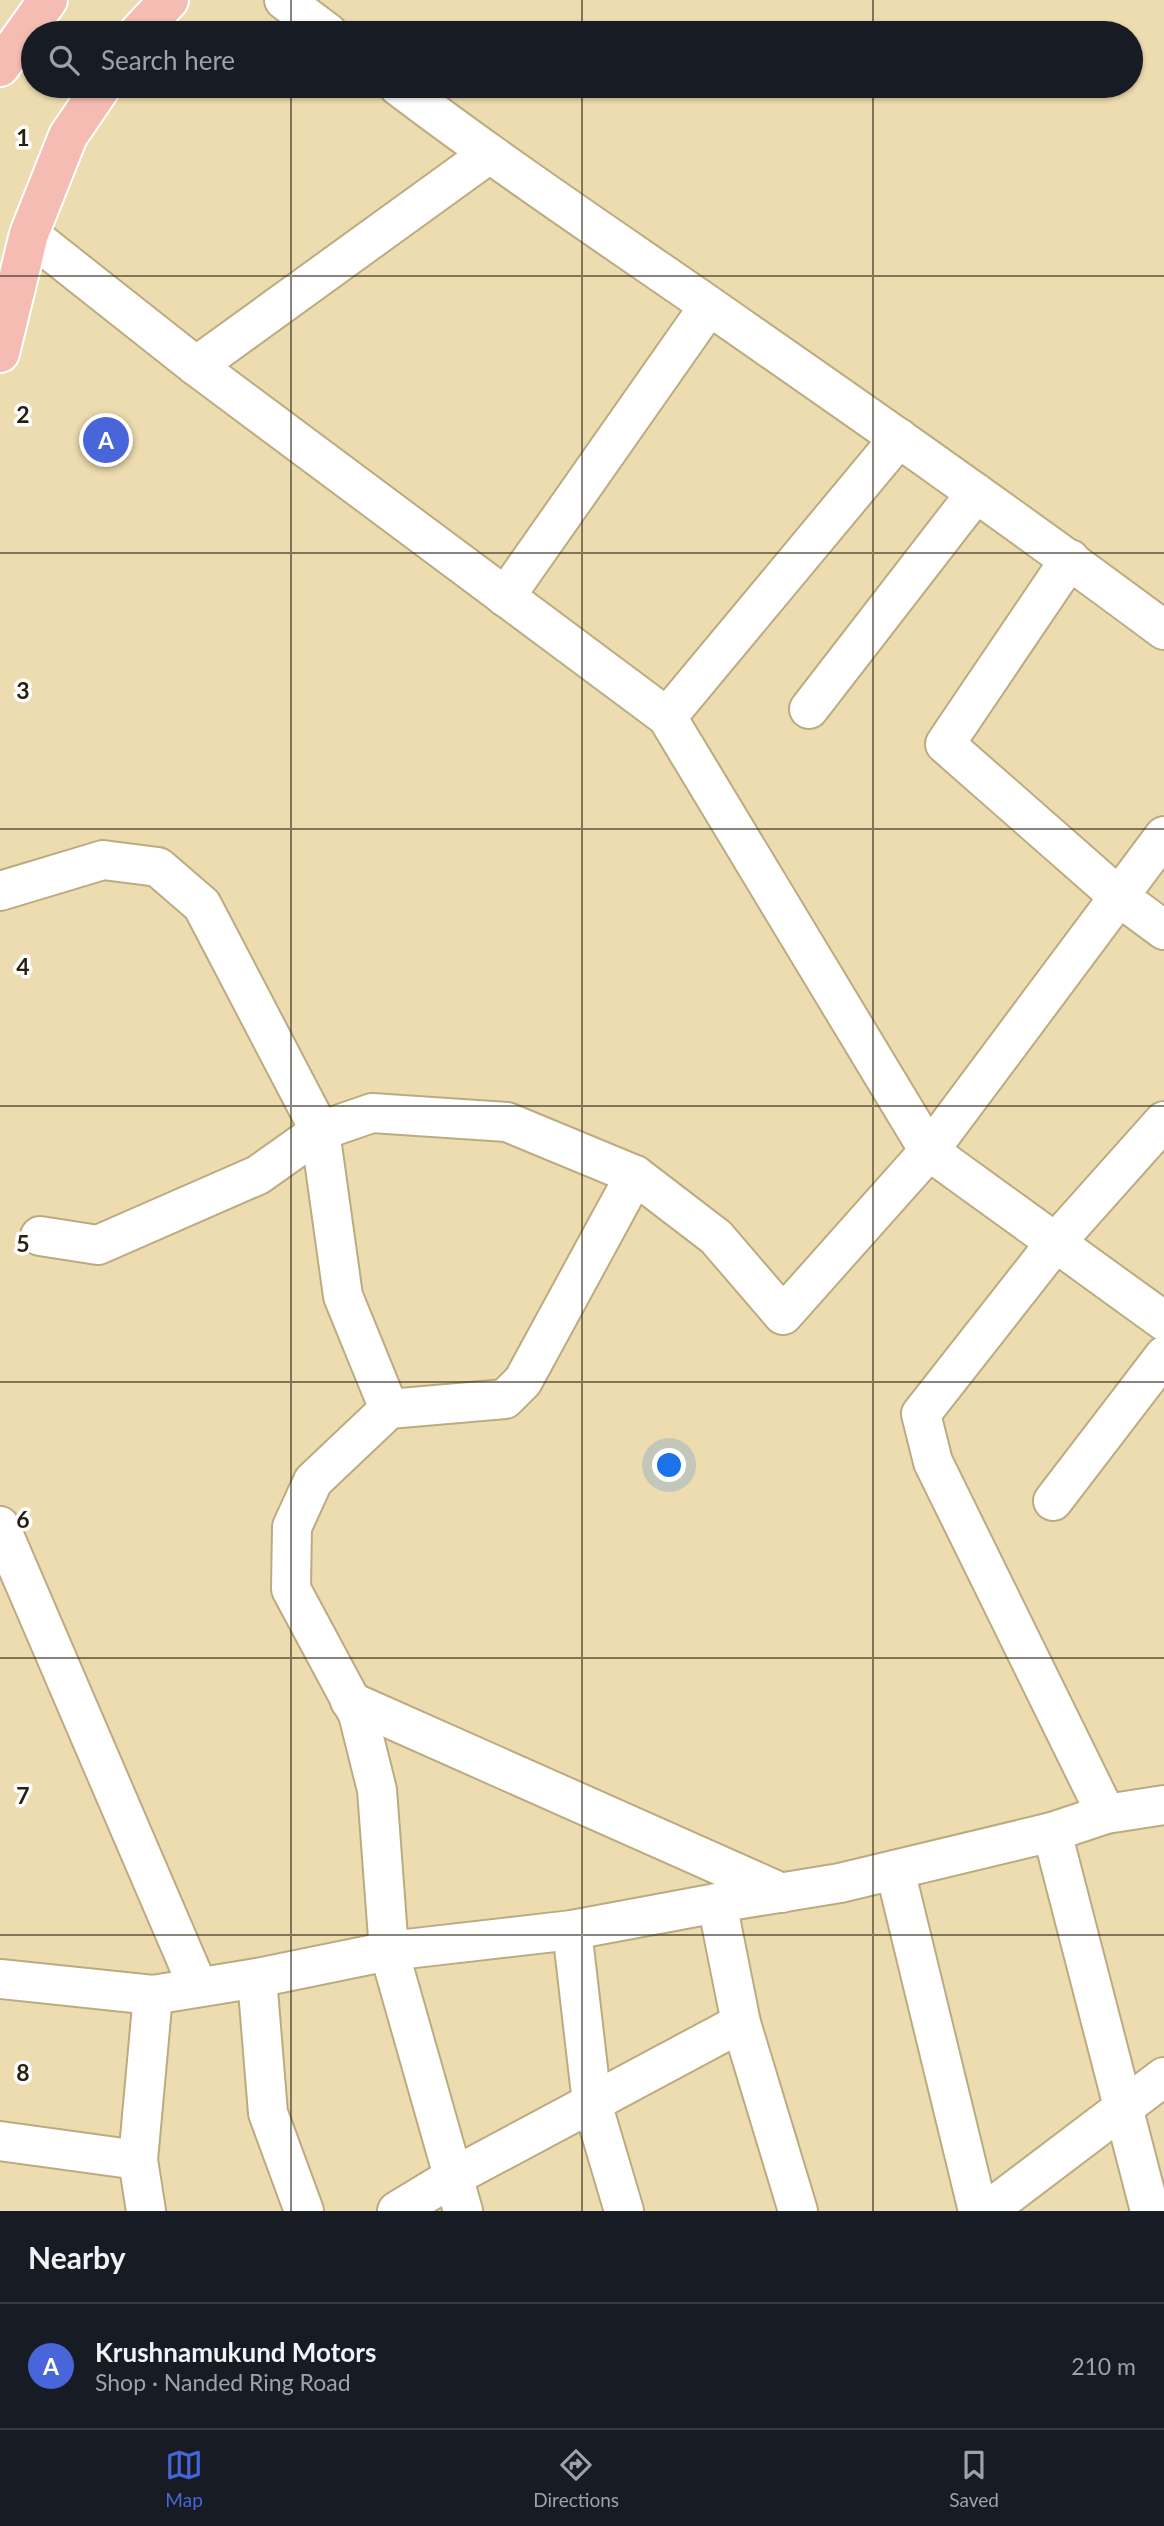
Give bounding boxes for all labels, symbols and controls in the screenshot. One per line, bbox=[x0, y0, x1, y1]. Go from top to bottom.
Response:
search box bbox=[21, 21, 1143, 98]
icon: search bbox=[45, 41, 83, 79]
text: Search here bbox=[101, 44, 235, 76]
text: 1 bbox=[16, 123, 30, 151]
text: 2 bbox=[16, 400, 30, 428]
pin: A bbox=[83, 414, 129, 466]
text: 3 bbox=[16, 676, 30, 704]
text: 4 bbox=[16, 952, 30, 980]
text: 5 bbox=[16, 1229, 30, 1257]
your location bbox=[652, 1448, 686, 1482]
text: 6 bbox=[16, 1505, 30, 1533]
text: 7 bbox=[16, 1781, 30, 1809]
text: 8 bbox=[16, 2058, 30, 2086]
text: Nearby bbox=[28, 2239, 126, 2275]
text: Krushnamukund Motors bbox=[95, 2336, 376, 2368]
text: A bbox=[43, 2352, 59, 2380]
text: 210 m bbox=[1071, 2352, 1136, 2380]
text: Shop · Nanded Ring Road bbox=[95, 2368, 351, 2396]
tab: Map bbox=[165, 2446, 203, 2511]
tab: Directions bbox=[533, 2446, 619, 2511]
tab: Saved bbox=[949, 2446, 999, 2511]

